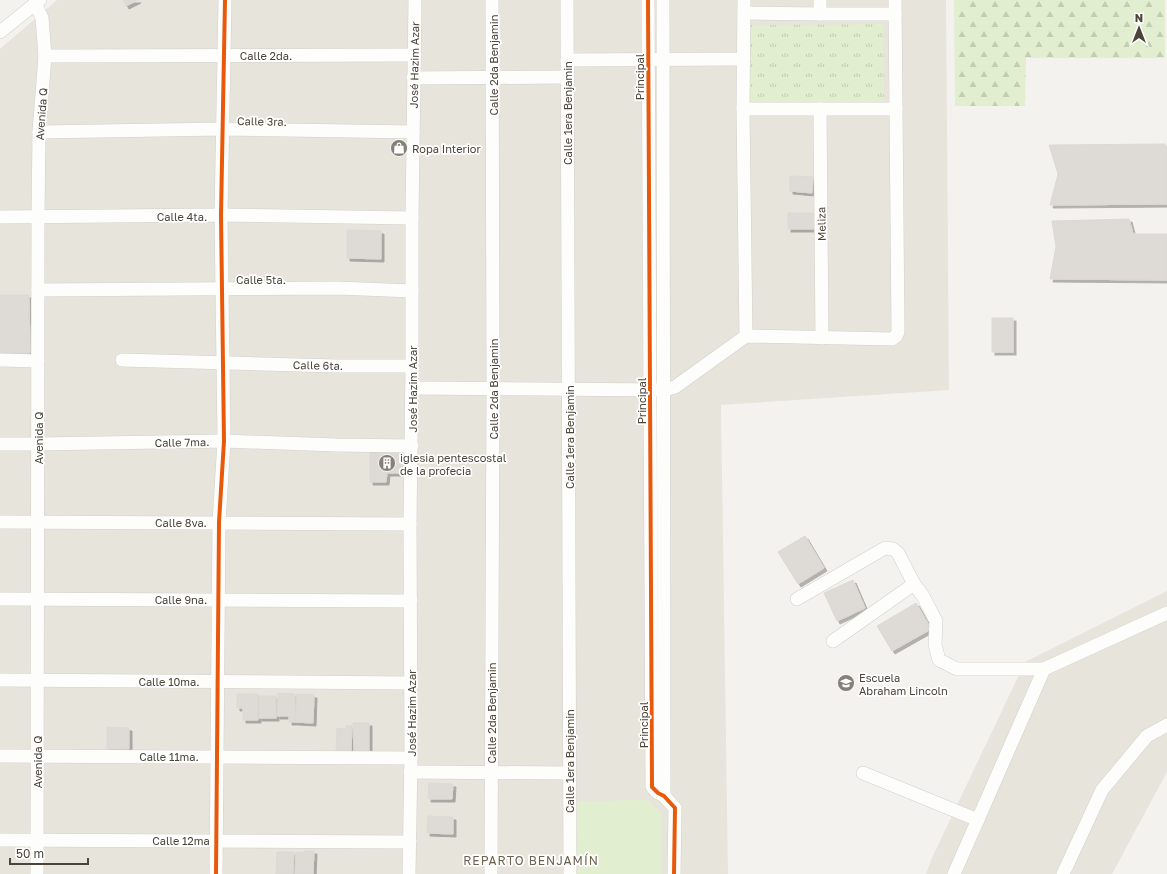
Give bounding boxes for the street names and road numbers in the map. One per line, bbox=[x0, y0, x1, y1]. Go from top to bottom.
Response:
street label: Calle 2da Benjamin bbox=[487, 15, 500, 116]
street label: José Hazim Azar bbox=[407, 21, 421, 109]
street label: Calle 2da. bbox=[240, 49, 292, 62]
street label: Principal bbox=[633, 53, 646, 100]
street label: Calle 1era Benjamin bbox=[561, 61, 574, 165]
street label: Avenida Q bbox=[33, 87, 49, 141]
street label: Calle 3ra. bbox=[237, 114, 287, 128]
street label: Meliza bbox=[814, 207, 828, 241]
street label: Calle 4ta. bbox=[157, 210, 207, 223]
street label: Calle 5ta. bbox=[236, 273, 286, 286]
street label: Calle 2da Benjamin bbox=[487, 339, 500, 440]
street label: José Hazim Azar bbox=[406, 345, 419, 432]
street label: Calle 6ta. bbox=[293, 358, 343, 372]
street label: Principal bbox=[635, 377, 648, 424]
street label: Calle 1era Benjamin bbox=[563, 385, 576, 489]
street label: Avenida Q bbox=[32, 412, 45, 464]
street label: Calle 7ma. bbox=[154, 435, 210, 449]
street label: Calle 8va. bbox=[155, 516, 207, 529]
street label: Calle 9na. bbox=[155, 593, 207, 606]
street label: Calle 2da Benjamin bbox=[485, 663, 498, 764]
street label: José Hazim Azar bbox=[405, 669, 418, 756]
street label: Calle 10ma. bbox=[138, 675, 200, 688]
street label: Principal bbox=[637, 701, 650, 748]
street label: Calle 1era Benjamin bbox=[563, 709, 576, 813]
street label: Avenida Q bbox=[31, 736, 44, 788]
street label: Calle 11ma. bbox=[139, 750, 199, 763]
street label: Calle 12ma bbox=[152, 834, 210, 847]

